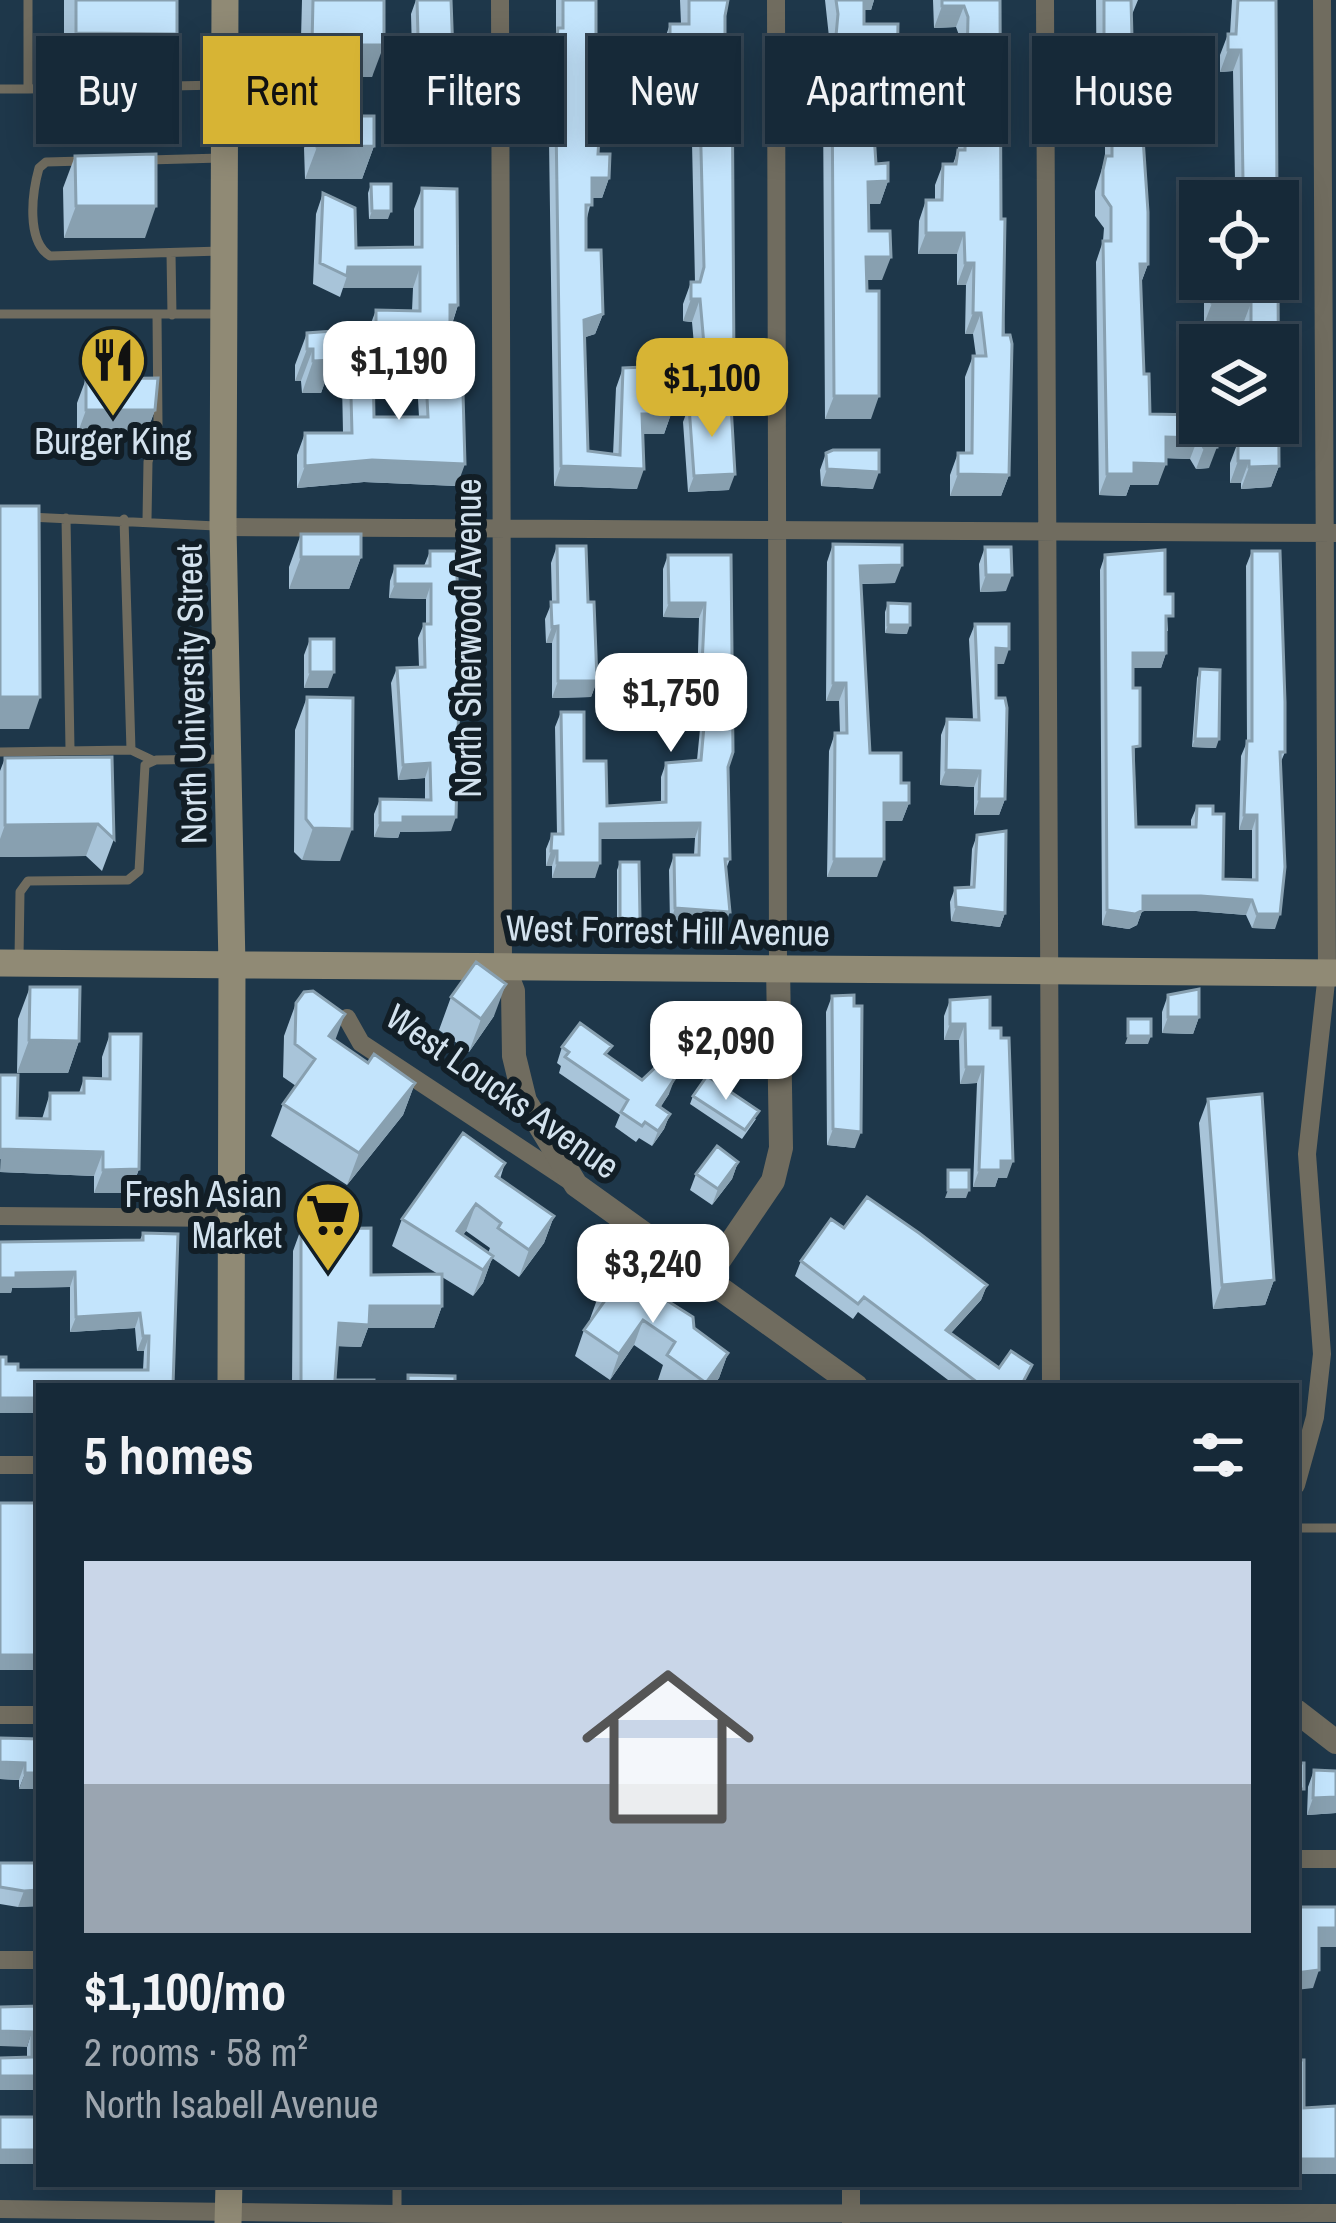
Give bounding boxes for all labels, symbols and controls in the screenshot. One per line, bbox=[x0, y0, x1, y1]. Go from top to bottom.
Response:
chip: Buy bbox=[36, 36, 179, 144]
chip: Rent bbox=[203, 36, 360, 144]
chip: Filters bbox=[384, 36, 564, 144]
chip: New bbox=[588, 36, 741, 144]
chip: Apartment bbox=[765, 36, 1008, 144]
chip: House bbox=[1032, 36, 1215, 144]
map controls bbox=[1179, 180, 1299, 444]
button: locate bbox=[1179, 180, 1299, 300]
pin: $1,190 bbox=[301, 321, 497, 423]
button: layers bbox=[1179, 324, 1299, 444]
restaurant icon: Burger King bbox=[78, 325, 148, 419]
text: $1,190 bbox=[350, 334, 448, 386]
pin: $1,100 bbox=[614, 338, 810, 440]
text: $1,100 bbox=[663, 351, 761, 403]
place label: Burger King bbox=[34, 417, 192, 465]
street label: North Sherwood Avenue bbox=[444, 478, 492, 798]
street label: North University Street bbox=[164, 543, 218, 845]
pin: $1,750 bbox=[573, 653, 769, 755]
text: $1,750 bbox=[622, 666, 720, 718]
street label: West Forrest Hill Avenue bbox=[506, 903, 830, 957]
street label: West Loucks Avenue bbox=[377, 993, 629, 1189]
pin: $2,090 bbox=[628, 1001, 824, 1103]
text: $2,090 bbox=[677, 1014, 775, 1066]
place label: Fresh Asian Market bbox=[124, 1170, 282, 1259]
supermarket icon: Fresh Asian Market bbox=[293, 1180, 363, 1274]
pin: $3,240 bbox=[555, 1224, 751, 1326]
text: $3,240 bbox=[604, 1237, 702, 1289]
text: 5 homes bbox=[84, 1421, 254, 1490]
icon: filters bbox=[1185, 1422, 1251, 1488]
icon: home bbox=[560, 1639, 776, 1855]
text: $1,100/mo bbox=[84, 1957, 286, 2026]
text: 2 rooms · 58 m² bbox=[84, 2026, 308, 2078]
text: North Isabell Avenue bbox=[84, 2078, 379, 2130]

